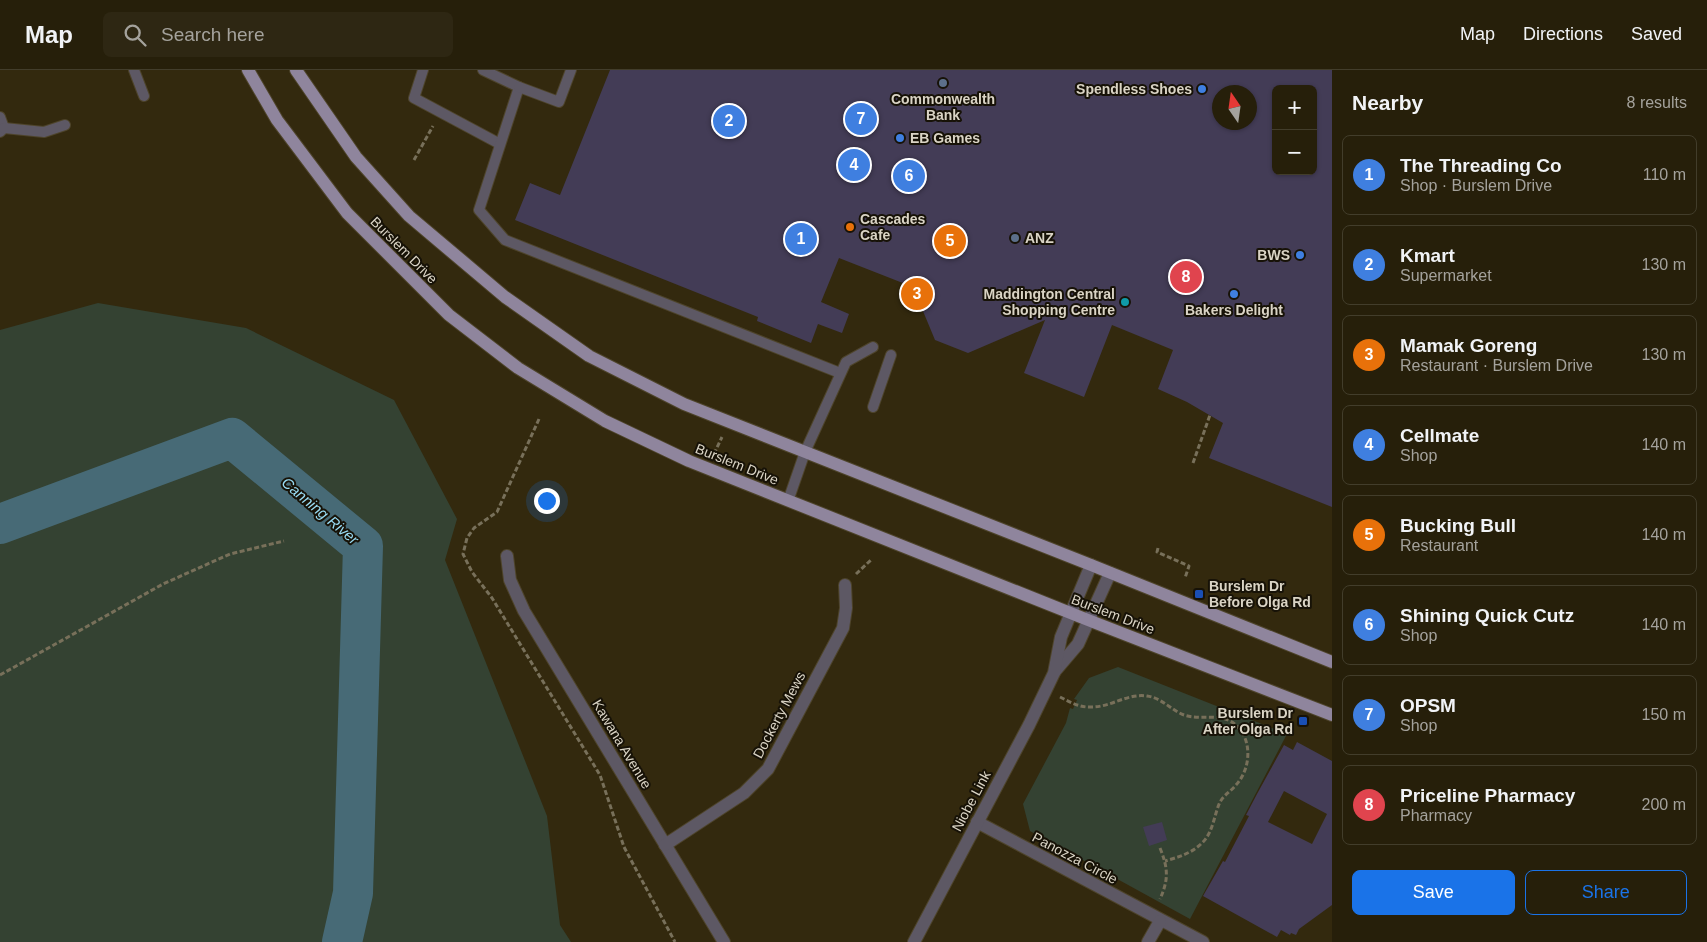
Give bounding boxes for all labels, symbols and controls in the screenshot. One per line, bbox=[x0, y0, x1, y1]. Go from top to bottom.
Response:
search box bbox=[103, 12, 453, 57]
text: Map bbox=[25, 21, 73, 48]
icon: search bbox=[121, 21, 149, 49]
text: Search here bbox=[161, 24, 265, 45]
text: Map bbox=[1460, 24, 1495, 44]
text: Directions bbox=[1523, 24, 1603, 44]
text: Saved bbox=[1631, 24, 1682, 44]
marker: Commonwealth Bank bbox=[937, 77, 949, 89]
place label: Spendless Shoes bbox=[1076, 81, 1192, 97]
marker: Spendless Shoes bbox=[1196, 83, 1208, 95]
north arrow bbox=[1212, 85, 1257, 130]
map controls bbox=[1272, 85, 1317, 175]
button: + bbox=[1272, 85, 1317, 130]
place label: Commonwealth Bank bbox=[891, 91, 995, 123]
text: Nearby bbox=[1352, 91, 1423, 114]
text: 8 results bbox=[1627, 94, 1687, 111]
pin: 7 bbox=[845, 100, 877, 138]
pin: 2 bbox=[713, 102, 745, 140]
place label: EB Games bbox=[910, 130, 980, 146]
button: − bbox=[1272, 130, 1317, 175]
marker: EB Games bbox=[894, 132, 906, 144]
pin: 4 bbox=[838, 146, 870, 184]
text: The Threading Co bbox=[1400, 155, 1562, 176]
pin: 6 bbox=[893, 157, 925, 195]
text: 1 bbox=[1365, 166, 1373, 183]
text: 110 m bbox=[1643, 166, 1686, 183]
text: Shop · Burslem Drive bbox=[1400, 177, 1552, 194]
place label: Cascades Cafe bbox=[860, 211, 926, 243]
street label: Burslem Drive bbox=[367, 213, 441, 287]
pin: 1 bbox=[785, 220, 817, 258]
marker: Cascades Cafe bbox=[844, 221, 856, 233]
pin: 5 bbox=[934, 222, 966, 260]
place label: ANZ bbox=[1025, 230, 1054, 246]
marker: ANZ bbox=[1009, 232, 1021, 244]
text: Kmart bbox=[1400, 245, 1455, 266]
place label: BWS bbox=[1257, 247, 1290, 263]
marker: BWS bbox=[1294, 249, 1306, 261]
text: 2 bbox=[1365, 256, 1373, 273]
text: 130 m bbox=[1642, 256, 1686, 273]
pin: 8 bbox=[1170, 258, 1202, 296]
text: Supermarket bbox=[1400, 267, 1492, 284]
pin: 3 bbox=[901, 275, 933, 313]
place label: Maddington Central Shopping Centre bbox=[984, 286, 1115, 318]
marker: Bakers Delight bbox=[1228, 288, 1240, 300]
marker: Maddington Central Shopping Centre bbox=[1119, 296, 1131, 308]
place label: Bakers Delight bbox=[1185, 302, 1283, 318]
text: Mamak Goreng bbox=[1400, 335, 1537, 356]
text: 3 bbox=[1365, 346, 1373, 363]
text: 130 m bbox=[1642, 346, 1686, 363]
text: Restaurant · Burslem Drive bbox=[1400, 357, 1593, 374]
text: Cellmate bbox=[1400, 425, 1479, 446]
text: 4 bbox=[1365, 436, 1373, 453]
text: 140 m bbox=[1642, 436, 1686, 453]
street label: Burslem Drive bbox=[693, 440, 781, 488]
text: Shop bbox=[1400, 447, 1437, 464]
water label: Canning River bbox=[278, 474, 363, 548]
your location bbox=[534, 488, 560, 514]
text: Bucking Bull bbox=[1400, 515, 1516, 536]
text: 5 bbox=[1365, 526, 1373, 543]
text: 140 m bbox=[1642, 526, 1686, 543]
text: Restaurant bbox=[1400, 537, 1478, 554]
place label: Burslem Dr Before Olga Rd bbox=[1209, 578, 1311, 610]
marker: Burslem Dr Before Olga Rd bbox=[1193, 588, 1205, 600]
street label: Burslem Drive bbox=[1069, 591, 1157, 637]
text: Shining Quick Cutz bbox=[1400, 605, 1574, 626]
text: 6 bbox=[1365, 616, 1373, 633]
text: 140 m bbox=[1642, 616, 1686, 633]
text: Shop bbox=[1400, 627, 1437, 644]
street label: Dockerty Mews bbox=[749, 669, 809, 761]
text: OPSM bbox=[1400, 695, 1456, 716]
street label: Kawana Avenue bbox=[589, 697, 655, 792]
place label: Burslem Dr After Olga Rd bbox=[1203, 705, 1294, 737]
text: 7 bbox=[1365, 706, 1373, 723]
text: 150 m bbox=[1642, 706, 1686, 723]
marker: Burslem Dr After Olga Rd bbox=[1297, 715, 1309, 727]
text: Shop bbox=[1400, 717, 1437, 734]
street label: Niobe Link bbox=[948, 767, 994, 834]
text: Priceline Pharmacy bbox=[1400, 785, 1575, 806]
text: 8 bbox=[1365, 796, 1373, 813]
text: 200 m bbox=[1642, 796, 1686, 813]
text: Pharmacy bbox=[1400, 807, 1472, 824]
street label: Panozza Circle bbox=[1030, 829, 1121, 887]
button: Save bbox=[1352, 870, 1515, 915]
button: Share bbox=[1525, 870, 1687, 915]

